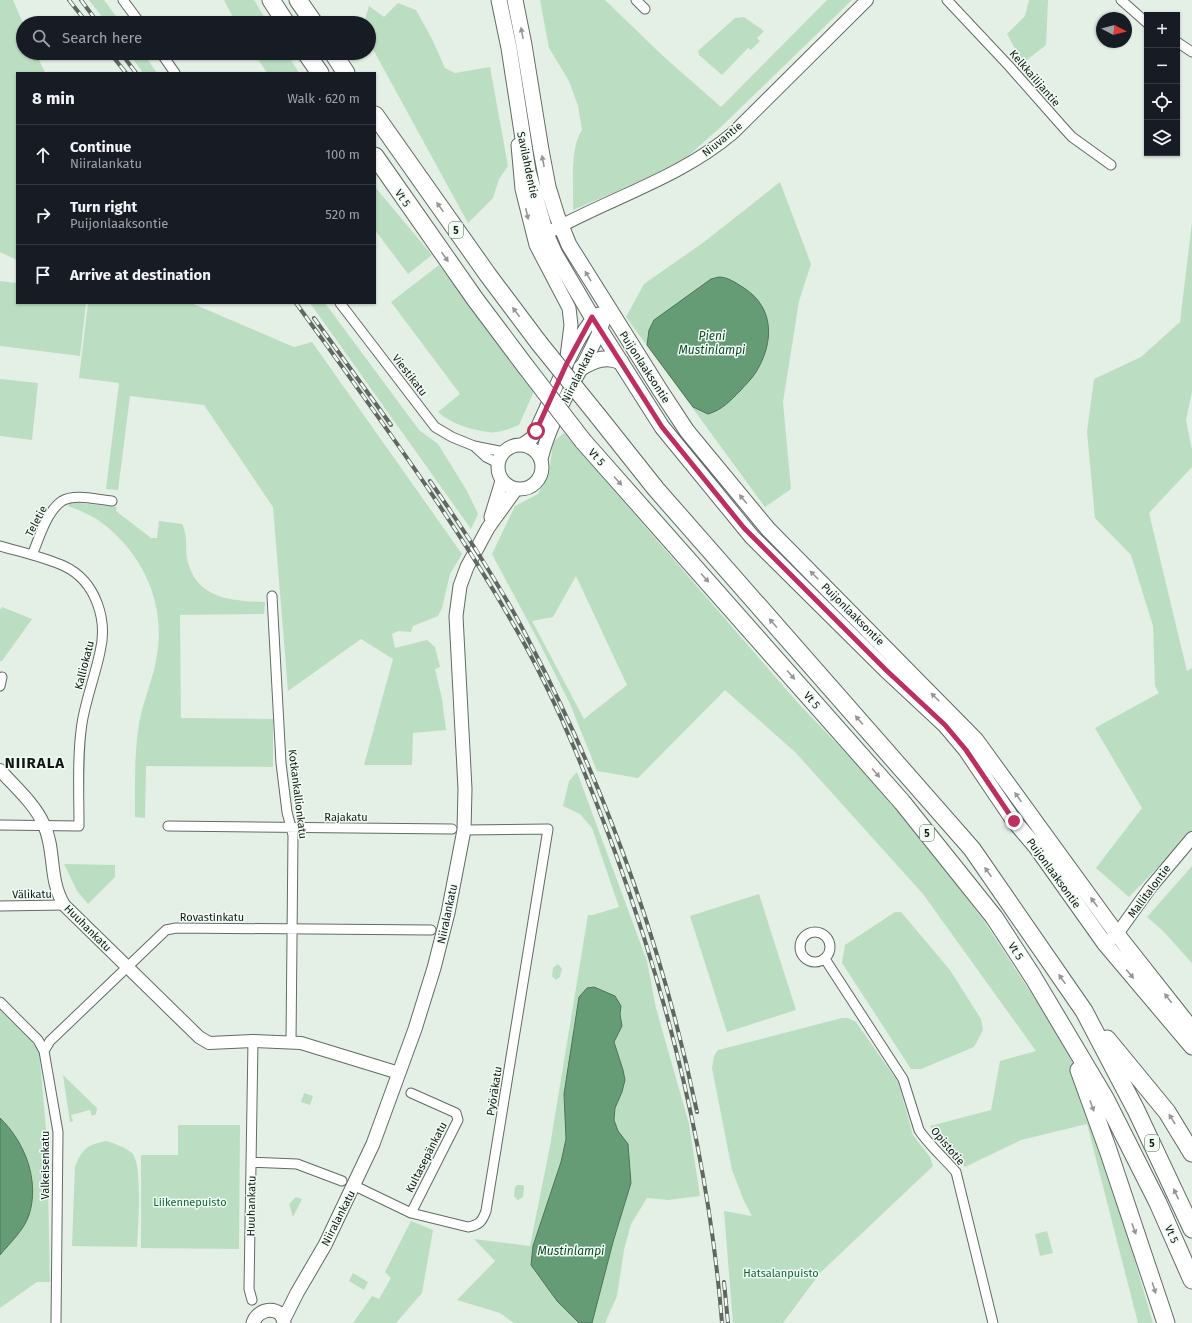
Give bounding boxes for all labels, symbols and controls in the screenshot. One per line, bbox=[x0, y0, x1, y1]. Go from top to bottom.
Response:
north arrow bbox=[1096, 12, 1132, 48]
map controls bbox=[1144, 12, 1180, 156]
button: + bbox=[1144, 12, 1180, 48]
search box bbox=[16, 16, 376, 60]
icon: search bbox=[30, 27, 52, 49]
one-way arrow bbox=[519, 27, 525, 39]
text: Search here bbox=[62, 29, 142, 47]
street label: Kelkkailijantie bbox=[1007, 47, 1063, 109]
button: − bbox=[1144, 48, 1180, 84]
button: locate bbox=[1144, 84, 1180, 120]
text: 8 min bbox=[32, 88, 75, 109]
text: Walk · 620 m bbox=[287, 91, 360, 106]
street label: Niuvantie bbox=[700, 119, 745, 159]
button: layers bbox=[1144, 120, 1180, 156]
street label: Savilahdentie bbox=[514, 130, 541, 200]
text: Continue bbox=[70, 138, 131, 156]
icon: ahead bbox=[32, 144, 54, 166]
text: 100 m bbox=[325, 147, 360, 162]
one-way arrow bbox=[540, 155, 546, 167]
text: Niiralankatu bbox=[70, 156, 142, 171]
street label: Vt 5 bbox=[392, 187, 413, 210]
text: Turn right bbox=[70, 198, 137, 216]
one-way arrow bbox=[436, 201, 444, 212]
icon: right bbox=[32, 204, 54, 226]
text: 520 m bbox=[325, 207, 360, 222]
one-way arrow bbox=[525, 207, 531, 220]
text: Puijonlaaksontie bbox=[70, 216, 168, 231]
road number: 5 bbox=[449, 222, 463, 238]
one-way arrow bbox=[441, 252, 449, 262]
icon: arrive bbox=[32, 264, 54, 286]
text: Arrive at destination bbox=[70, 266, 211, 284]
one-way arrow bbox=[584, 270, 591, 282]
one-way arrow bbox=[512, 307, 520, 317]
street label: Puijonlaaksontie bbox=[616, 329, 673, 406]
water label: Pieni Mustinlampi bbox=[679, 329, 746, 357]
street label: Niiralankatu bbox=[559, 345, 598, 405]
street label: Viestikatu bbox=[389, 352, 430, 399]
route start bbox=[527, 422, 545, 440]
street label: Vt 5 bbox=[586, 446, 608, 469]
one-way arrow bbox=[614, 475, 623, 486]
one-way arrow bbox=[739, 494, 748, 504]
street label: Teletie bbox=[23, 503, 50, 539]
one-way arrow bbox=[809, 570, 819, 580]
one-way arrow bbox=[700, 573, 709, 583]
street label: Puijonlaaksontie bbox=[819, 580, 887, 648]
one-way arrow bbox=[768, 617, 777, 628]
street label: Kalliokatu bbox=[72, 639, 97, 691]
one-way arrow bbox=[786, 670, 795, 681]
street label: Vt 5 bbox=[801, 689, 823, 712]
one-way arrow bbox=[930, 692, 940, 702]
one-way arrow bbox=[854, 715, 863, 725]
street label: Kotkankallionkatu bbox=[286, 749, 309, 840]
district label: NIIRALA bbox=[5, 754, 65, 772]
one-way arrow bbox=[872, 768, 881, 778]
one-way arrow bbox=[1014, 792, 1022, 802]
street label: Rajakatu bbox=[324, 811, 368, 824]
route end bbox=[1005, 812, 1023, 830]
road number: 5 bbox=[920, 825, 934, 841]
street label: Puijonlaaksontie bbox=[1024, 836, 1083, 911]
street label: Mallitalontie bbox=[1125, 862, 1174, 920]
one-way arrow bbox=[984, 867, 992, 878]
street label: Niiralankatu bbox=[435, 883, 460, 945]
street label: Välikatu bbox=[12, 888, 52, 901]
one-way arrow bbox=[1090, 897, 1098, 908]
street label: Huuhankatu bbox=[61, 902, 114, 955]
street label: Rovastinkatu bbox=[180, 911, 244, 924]
street label: Vt 5 bbox=[1005, 940, 1026, 963]
one-way arrow bbox=[1126, 969, 1135, 979]
one-way arrow bbox=[1058, 974, 1066, 985]
one-way arrow bbox=[1164, 993, 1172, 1004]
street label: Pyöräkatu bbox=[484, 1065, 505, 1117]
one-way arrow bbox=[1090, 1101, 1096, 1113]
one-way arrow bbox=[1168, 1113, 1175, 1125]
street label: Kultasepänkatu bbox=[403, 1120, 450, 1195]
street label: Opistotie bbox=[928, 1125, 967, 1168]
street label: Valkeisenkatu bbox=[39, 1131, 52, 1199]
road number: 5 bbox=[1145, 1135, 1159, 1151]
street label: Huuhankatu bbox=[244, 1175, 259, 1237]
street label: Niiralankatu bbox=[319, 1188, 358, 1248]
one-way arrow bbox=[1173, 1188, 1179, 1199]
park label: Liikennepuisto bbox=[153, 1196, 227, 1209]
street label: Vt 5 bbox=[1162, 1223, 1181, 1246]
one-way arrow bbox=[1132, 1224, 1138, 1236]
water label: Mustinlampi bbox=[538, 1244, 605, 1258]
park label: Hatsalanpuisto bbox=[743, 1267, 819, 1280]
one-way arrow bbox=[1151, 1282, 1157, 1294]

